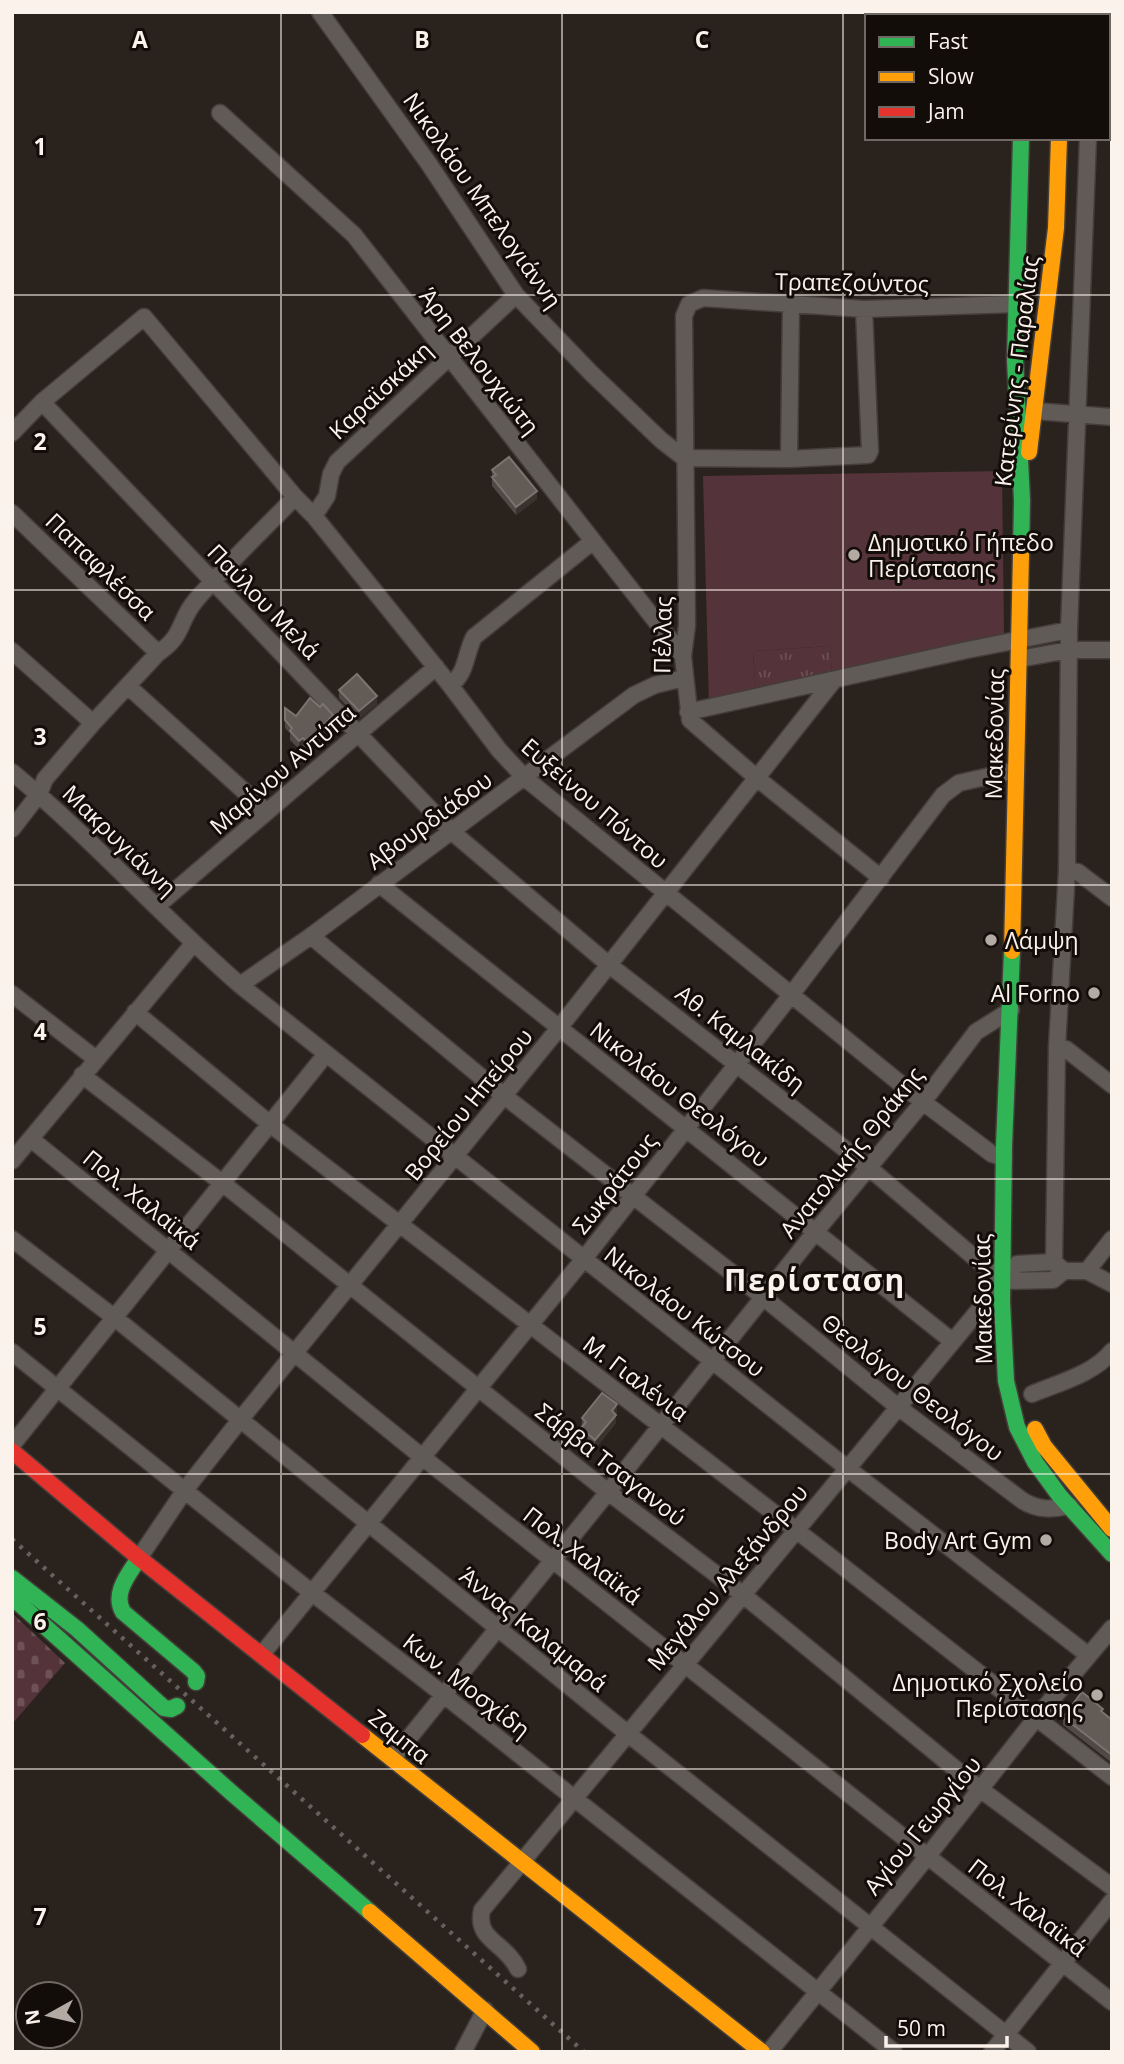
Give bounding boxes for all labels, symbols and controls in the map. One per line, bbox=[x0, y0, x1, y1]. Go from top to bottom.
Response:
legend bbox=[865, 14, 1110, 140]
text: A bbox=[132, 23, 148, 55]
text: B bbox=[414, 23, 430, 55]
text: C bbox=[695, 23, 709, 55]
text: Fast bbox=[928, 27, 968, 55]
text: Slow bbox=[928, 62, 974, 90]
street label: Νικολάου Μπελογιάννη bbox=[396, 86, 570, 314]
text: Jam bbox=[926, 97, 965, 125]
text: 1 bbox=[33, 130, 47, 162]
street label: Κατερίνης - Παραλίας bbox=[986, 254, 1046, 488]
street label: Τραπεζούντος bbox=[775, 265, 929, 299]
street label: Άρη Βελουχιώτη bbox=[413, 281, 547, 441]
street label: Καραϊσκάκη bbox=[321, 334, 439, 446]
text: 2 bbox=[33, 425, 47, 457]
street label: Παπαφλέσσα bbox=[39, 505, 163, 627]
place label: Δημοτικό Γήπεδο Περίστασης bbox=[868, 526, 1054, 584]
street label: Παύλου Μελά bbox=[201, 536, 327, 666]
marker: Δημοτικό Γήπεδο Περίστασης bbox=[846, 547, 862, 563]
street label: Πέλλας bbox=[645, 596, 679, 674]
street label: Μακεδονίας bbox=[977, 668, 1011, 800]
street label: Μαρίνου Αντύπα bbox=[202, 697, 362, 841]
text: 3 bbox=[33, 720, 47, 752]
street label: Ευξείνου Πόντου bbox=[515, 730, 675, 876]
street label: Αβουρδιάδου bbox=[360, 764, 498, 876]
street label: Μακρυγιάννη bbox=[56, 777, 184, 903]
place label: Λάμψη bbox=[1005, 924, 1079, 956]
marker: Λάμψη bbox=[983, 932, 999, 948]
street label: Αθ. Καμλακίδη bbox=[669, 977, 813, 1099]
place label: Al Forno bbox=[991, 977, 1080, 1009]
marker: Al Forno bbox=[1086, 985, 1102, 1001]
street label: Νικολάου Θεολόγου bbox=[584, 1014, 776, 1174]
text: 4 bbox=[33, 1015, 47, 1047]
street label: Βορείου Ηπείρου bbox=[397, 1021, 539, 1187]
street label: Ανατολικής Θράκης bbox=[772, 1059, 930, 1245]
street label: Σωκράτους bbox=[564, 1126, 664, 1240]
street label: Πολ. Χαλαϊκά bbox=[77, 1142, 207, 1256]
street label: Μακεδονίας bbox=[965, 1233, 999, 1365]
street label: Νικολάου Κώτσου bbox=[598, 1238, 772, 1384]
district label: Περίσταση bbox=[724, 1259, 906, 1300]
street label: Θεολόγου Θεολόγου bbox=[815, 1306, 1011, 1468]
text: 5 bbox=[33, 1310, 47, 1342]
street label: Μ. Γιαλένια bbox=[577, 1328, 695, 1428]
street label: Σάββα Τσαγανού bbox=[529, 1395, 693, 1533]
street label: Μεγάλου Αλεξάνδρου bbox=[639, 1477, 815, 1677]
street label: Πολ. Χαλαϊκά bbox=[517, 1499, 649, 1611]
place label: Body Art Gym bbox=[884, 1524, 1032, 1556]
marker: Body Art Gym bbox=[1038, 1532, 1054, 1548]
street label: Άννας Καλαμαρά bbox=[454, 1560, 614, 1698]
text: 6 bbox=[33, 1605, 47, 1637]
street label: Κων. Μοσχίδη bbox=[397, 1625, 537, 1745]
place label: Δημοτικό Σχολείο Περίστασης bbox=[893, 1666, 1083, 1724]
marker: Δημοτικό Σχολείο Περίστασης bbox=[1089, 1687, 1105, 1703]
street label: Ζαμπα bbox=[363, 1701, 437, 1771]
street label: Αγίου Γεωργίου bbox=[856, 1749, 988, 1901]
street label: Πολ. Χαλαϊκά bbox=[962, 1851, 1094, 1963]
text: 7 bbox=[33, 1900, 47, 1932]
north arrow bbox=[14, 1980, 84, 2050]
scale bar bbox=[886, 2004, 1007, 2048]
text: N bbox=[18, 2008, 46, 2027]
text: 50 m bbox=[897, 2014, 946, 2042]

